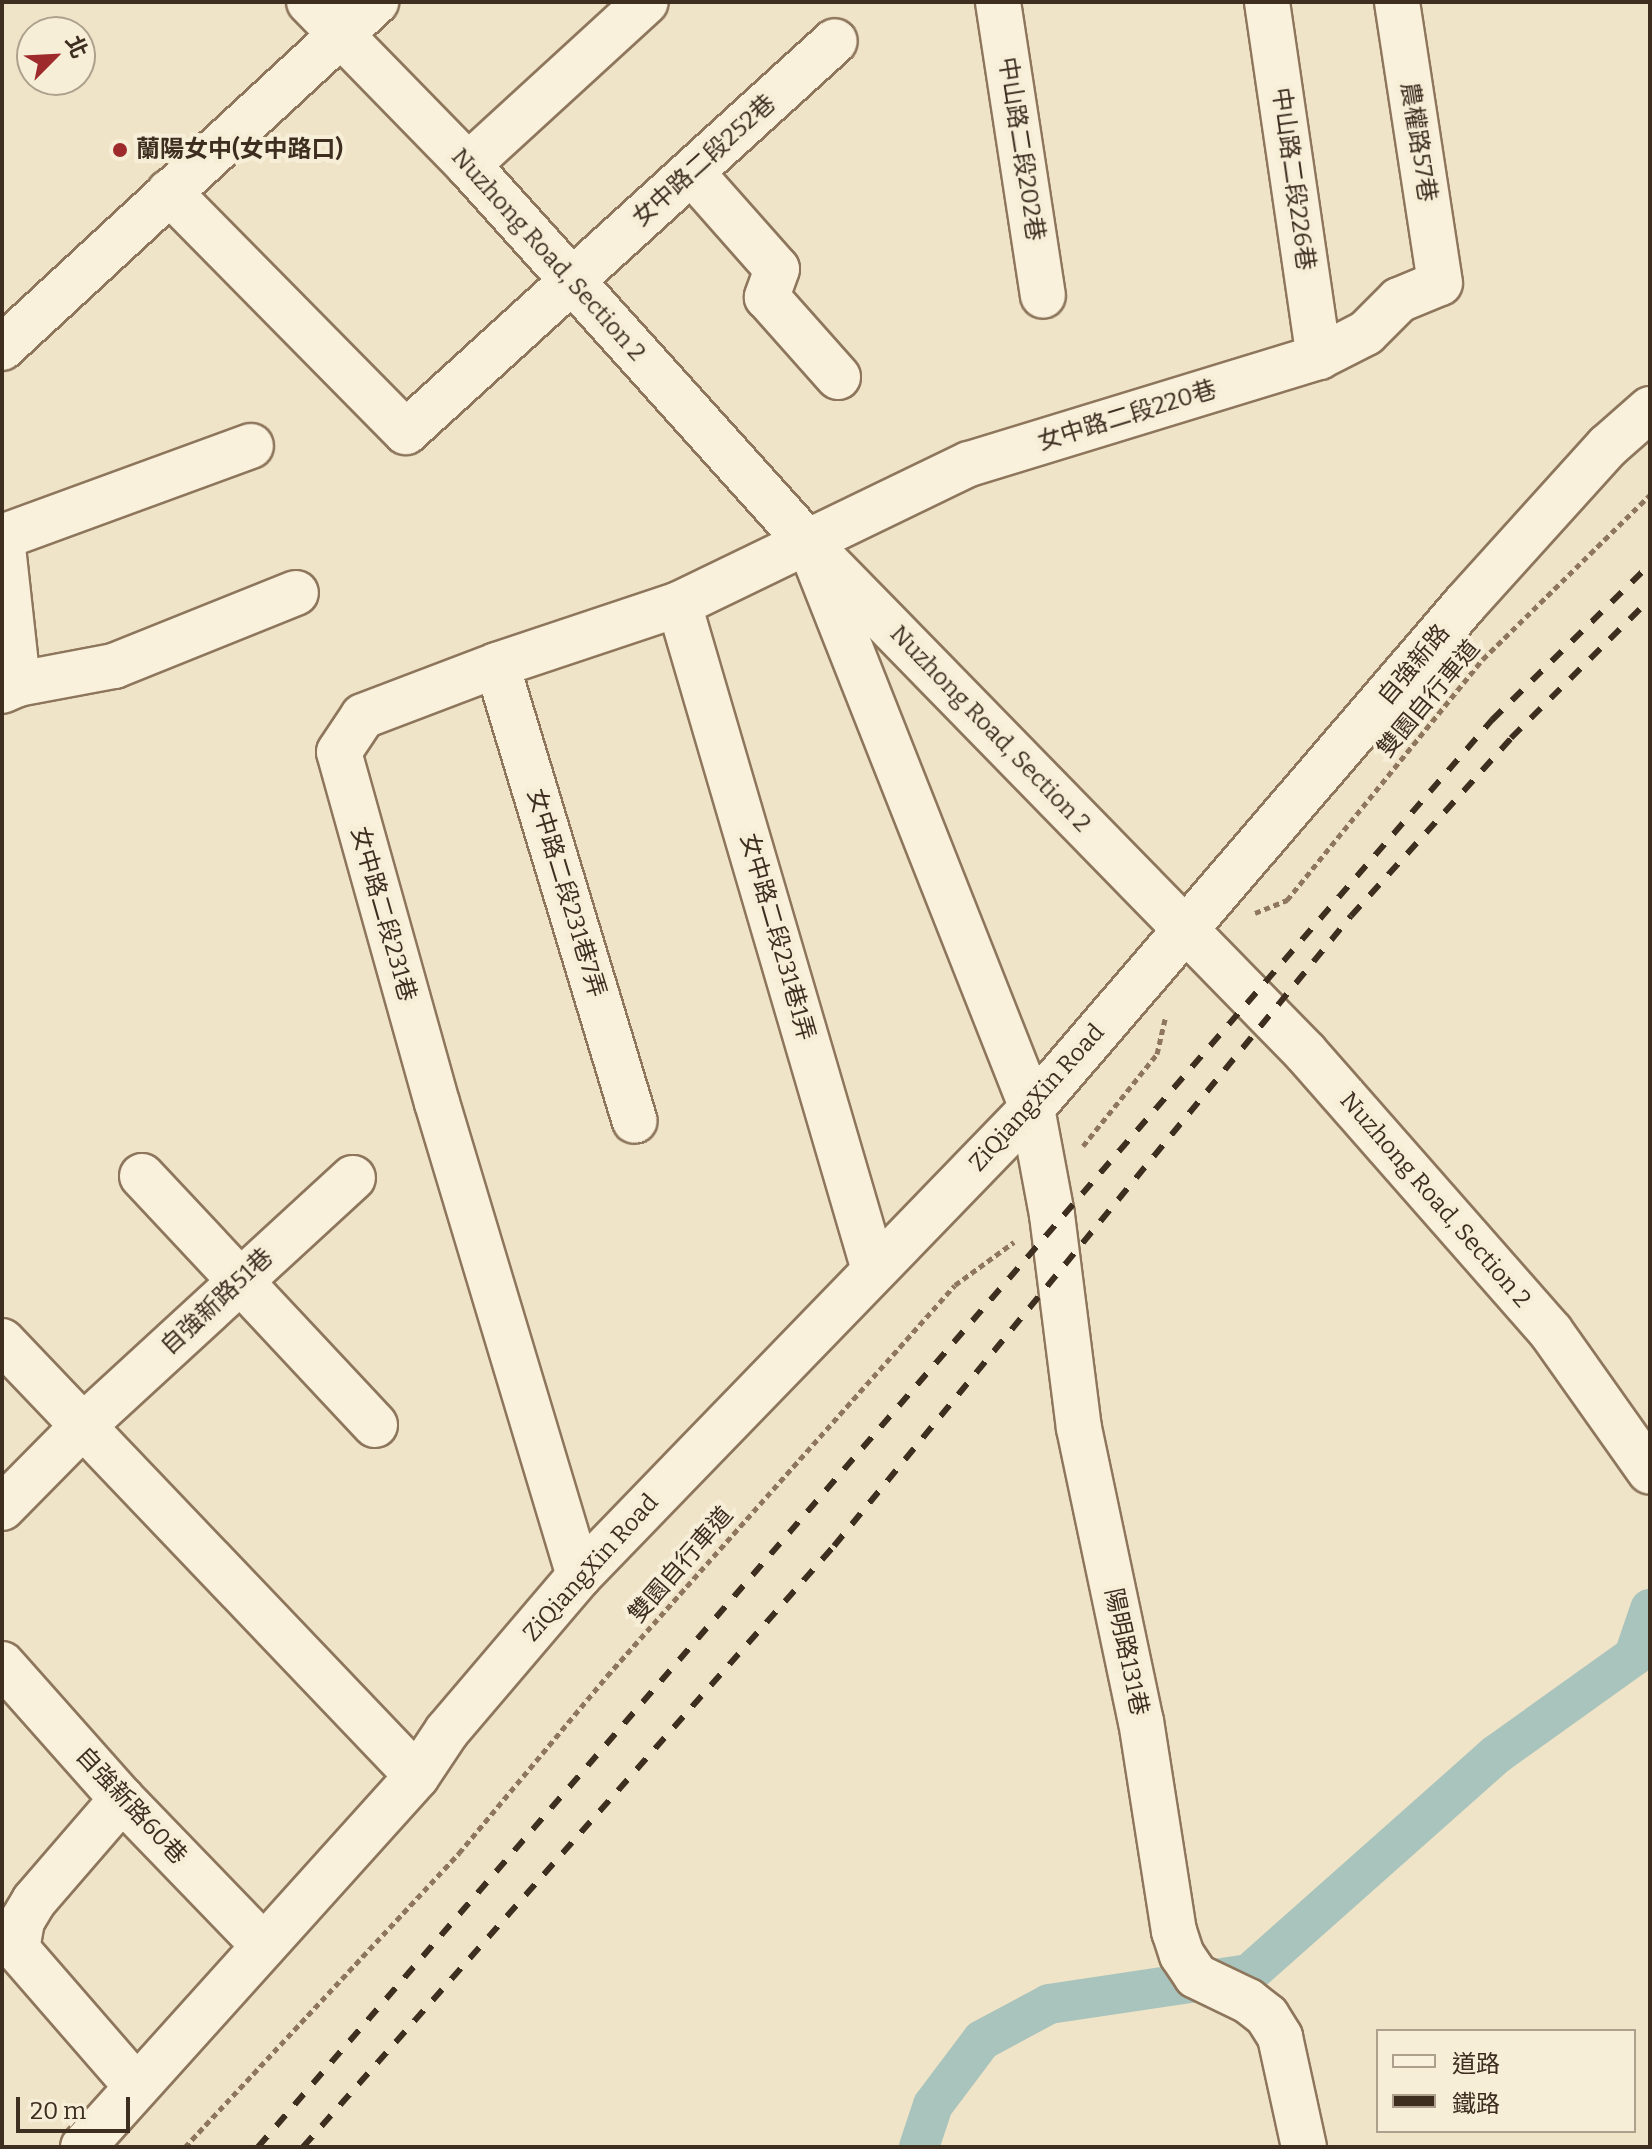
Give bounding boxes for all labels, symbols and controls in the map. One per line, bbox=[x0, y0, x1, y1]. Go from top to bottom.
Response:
north arrow bbox=[16, 16, 96, 96]
text: 北 bbox=[60, 31, 93, 62]
street label: 中山路二段202巷 bbox=[992, 55, 1050, 243]
street label: 農權路57巷 bbox=[1394, 80, 1442, 204]
street label: 中山路二段226巷 bbox=[1266, 86, 1320, 272]
street label: 女中路二段252巷 bbox=[627, 89, 781, 233]
place label: 蘭陽女中(女中路口) bbox=[136, 136, 343, 164]
marker: 蘭陽女中(女中路口) bbox=[111, 141, 129, 159]
street label: Nuzhong Road, Section 2 bbox=[445, 143, 651, 367]
street label: 女中路二段220巷 bbox=[1034, 375, 1220, 457]
street label: 自強新路 bbox=[1372, 619, 1456, 711]
street label: Nuzhong Road, Section 2 bbox=[884, 620, 1096, 838]
street label: 雙園自行車道 bbox=[1372, 635, 1486, 763]
street label: 女中路二段231巷7弄 bbox=[521, 785, 611, 1001]
street label: 女中路二段231巷 bbox=[344, 823, 422, 1005]
street label: 女中路二段231巷1弄 bbox=[734, 830, 820, 1044]
street label: ZiQiangXin Road bbox=[963, 1019, 1111, 1177]
street label: Nuzhong Road, Section 2 bbox=[1334, 1086, 1536, 1314]
street label: 自強新路51巷 bbox=[155, 1243, 279, 1361]
street label: ZiQiangXin Road bbox=[517, 1489, 665, 1647]
street label: 雙園自行車道 bbox=[623, 1501, 739, 1629]
street label: 陽明路131巷 bbox=[1098, 1586, 1154, 1718]
street label: 自強新路60巷 bbox=[69, 1742, 193, 1870]
legend bbox=[1376, 2029, 1636, 2133]
text: 道路 bbox=[1452, 2050, 1500, 2078]
scale bar bbox=[20, 2081, 134, 2131]
text: 鐵路 bbox=[1452, 2090, 1500, 2118]
text: 20 m bbox=[30, 2097, 86, 2125]

